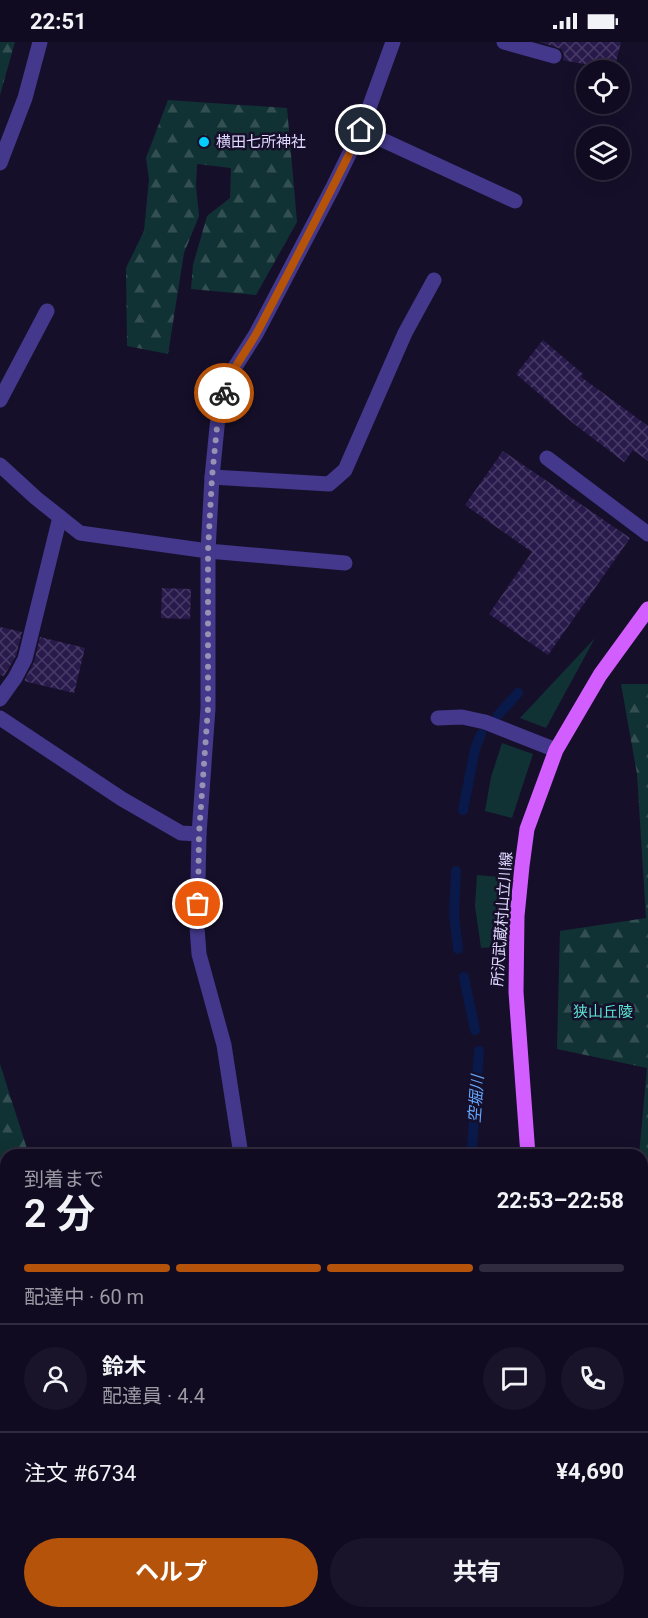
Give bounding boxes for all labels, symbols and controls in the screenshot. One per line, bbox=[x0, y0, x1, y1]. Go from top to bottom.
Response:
text: 22:51 bbox=[30, 9, 87, 34]
map controls bbox=[576, 60, 630, 180]
button: locate bbox=[576, 60, 630, 114]
pin bbox=[335, 104, 386, 155]
icon: home bbox=[344, 113, 377, 146]
button: layers bbox=[576, 126, 630, 180]
place label: 横田七所神社 bbox=[216, 133, 306, 151]
marker: 横田七所神社 bbox=[197, 135, 211, 149]
courier bbox=[194, 363, 254, 423]
icon: bike bbox=[208, 377, 241, 410]
street label: 所沢武蔵村山立川線 bbox=[488, 851, 516, 987]
pin bbox=[172, 878, 223, 929]
icon: bag bbox=[181, 887, 214, 920]
park label: 狭山丘陵 bbox=[573, 1003, 633, 1021]
water label: 空堀川 bbox=[465, 1072, 487, 1124]
text: 到着まで bbox=[24, 1167, 104, 1191]
text: 22:53–22:58 bbox=[497, 1188, 624, 1213]
text: 2 分 bbox=[24, 1191, 95, 1237]
text: 配達中 · 60 m bbox=[24, 1285, 144, 1309]
button: person bbox=[24, 1347, 87, 1410]
button: chat bbox=[483, 1347, 546, 1410]
button: phone bbox=[561, 1347, 624, 1410]
text: 鈴木 bbox=[102, 1354, 146, 1379]
text: 配達員 · 4.4 bbox=[102, 1384, 205, 1408]
text: ¥4,690 bbox=[556, 1459, 624, 1484]
text: 注文 #6734 bbox=[24, 1461, 136, 1486]
button: ヘルプ bbox=[24, 1538, 318, 1607]
button: 共有 bbox=[330, 1538, 624, 1607]

